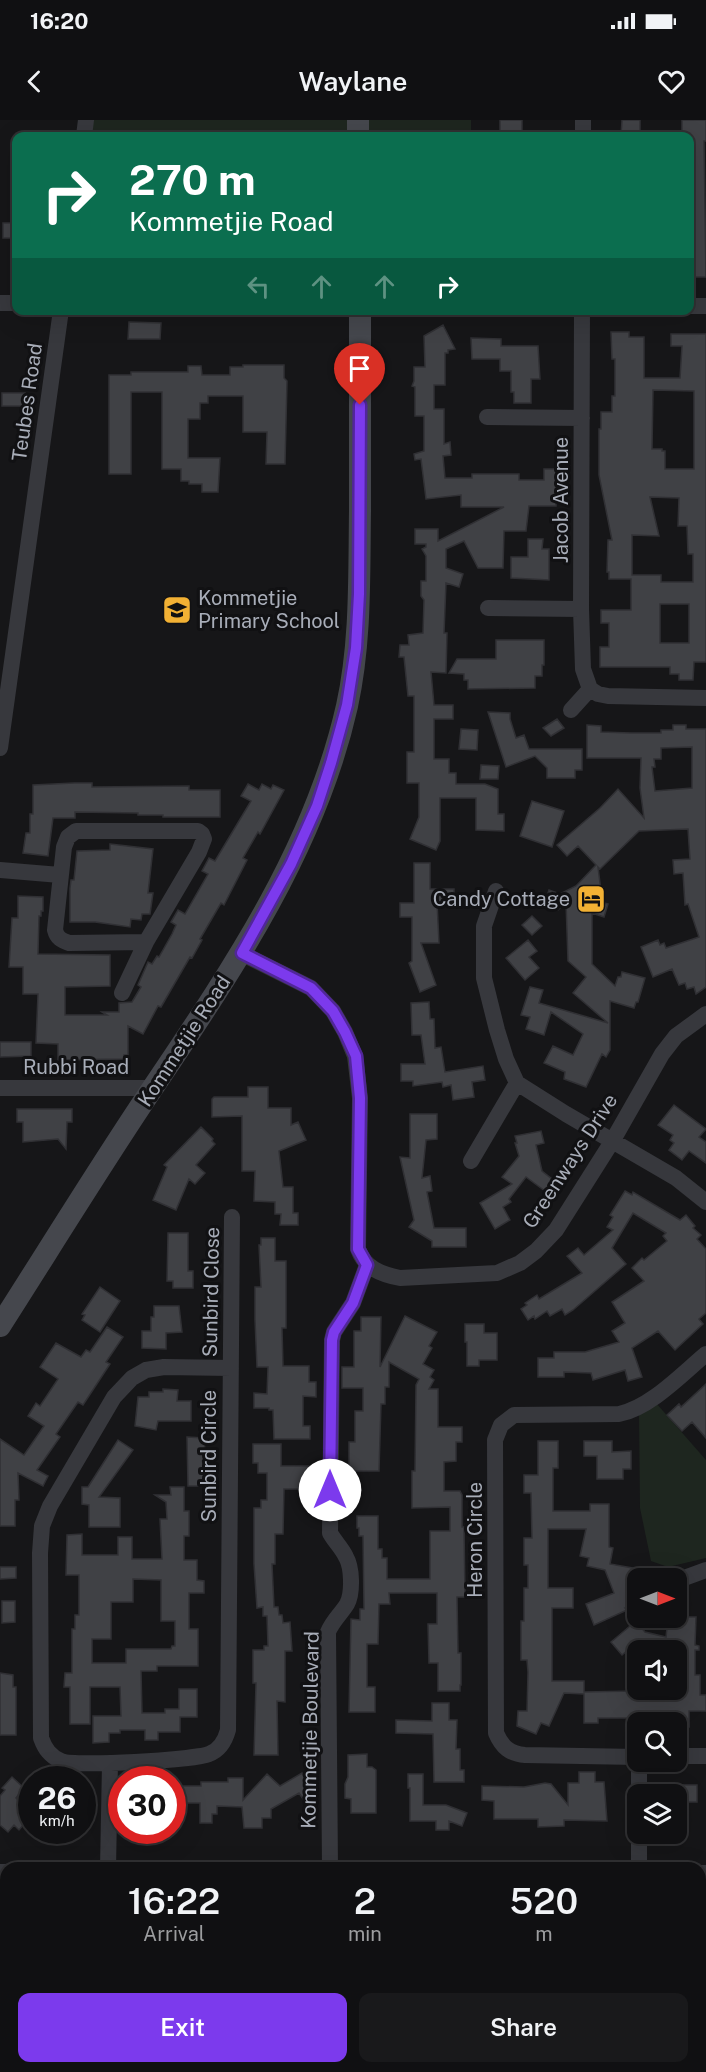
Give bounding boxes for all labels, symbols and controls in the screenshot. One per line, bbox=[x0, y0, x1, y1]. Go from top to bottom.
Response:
text: 16:20 bbox=[30, 8, 88, 34]
icon: back bbox=[18, 65, 51, 98]
text: Waylane bbox=[299, 65, 407, 97]
icon: heart bbox=[655, 65, 688, 98]
text: 270 m bbox=[129, 155, 256, 204]
icon: right bbox=[30, 156, 108, 234]
text: Kommetjie Road bbox=[129, 205, 334, 237]
icon: left bbox=[242, 270, 275, 303]
icon: ahead bbox=[305, 270, 338, 303]
icon: ahead bbox=[368, 270, 401, 303]
icon: right bbox=[431, 270, 464, 303]
street label: Teubes Road bbox=[7, 341, 47, 463]
pin bbox=[334, 343, 385, 405]
icon: arrive bbox=[343, 352, 376, 385]
street label: Jacob Avenue bbox=[549, 437, 573, 563]
place label: Kommetjie Primary School bbox=[198, 586, 340, 633]
school or university icon: Kommetjie Primary School bbox=[161, 594, 193, 626]
hotel icon: Candy Cottage bbox=[575, 883, 607, 915]
place label: Candy Cottage bbox=[433, 887, 570, 911]
street label: Kommetjie Road bbox=[133, 971, 235, 1111]
street label: Rubbi Road bbox=[23, 1055, 129, 1079]
street label: Greenways Drive bbox=[518, 1089, 622, 1233]
street label: Sunbird Close bbox=[198, 1227, 224, 1357]
street label: Sunbird Circle bbox=[197, 1390, 221, 1522]
position arrow bbox=[298, 1458, 362, 1522]
street label: Heron Circle bbox=[463, 1482, 487, 1598]
north arrow bbox=[627, 1568, 687, 1628]
map controls bbox=[627, 1568, 687, 1844]
street label: Kommetjie Boulevard bbox=[296, 1631, 324, 1829]
button: sound bbox=[627, 1640, 687, 1700]
button: search bbox=[627, 1712, 687, 1772]
speed limit sign: 30 bbox=[108, 1766, 186, 1844]
text: 26 bbox=[38, 1780, 76, 1816]
button: layers bbox=[627, 1784, 687, 1844]
text: km/h bbox=[39, 1812, 75, 1829]
text: 16:22 bbox=[128, 1880, 220, 1922]
text: 2 bbox=[354, 1880, 376, 1922]
text: 520 bbox=[510, 1880, 578, 1922]
text: Arrival bbox=[143, 1922, 205, 1946]
text: min bbox=[348, 1922, 382, 1946]
text: m bbox=[535, 1922, 553, 1946]
button: Exit bbox=[18, 1993, 347, 2062]
button: Share bbox=[359, 1993, 688, 2062]

